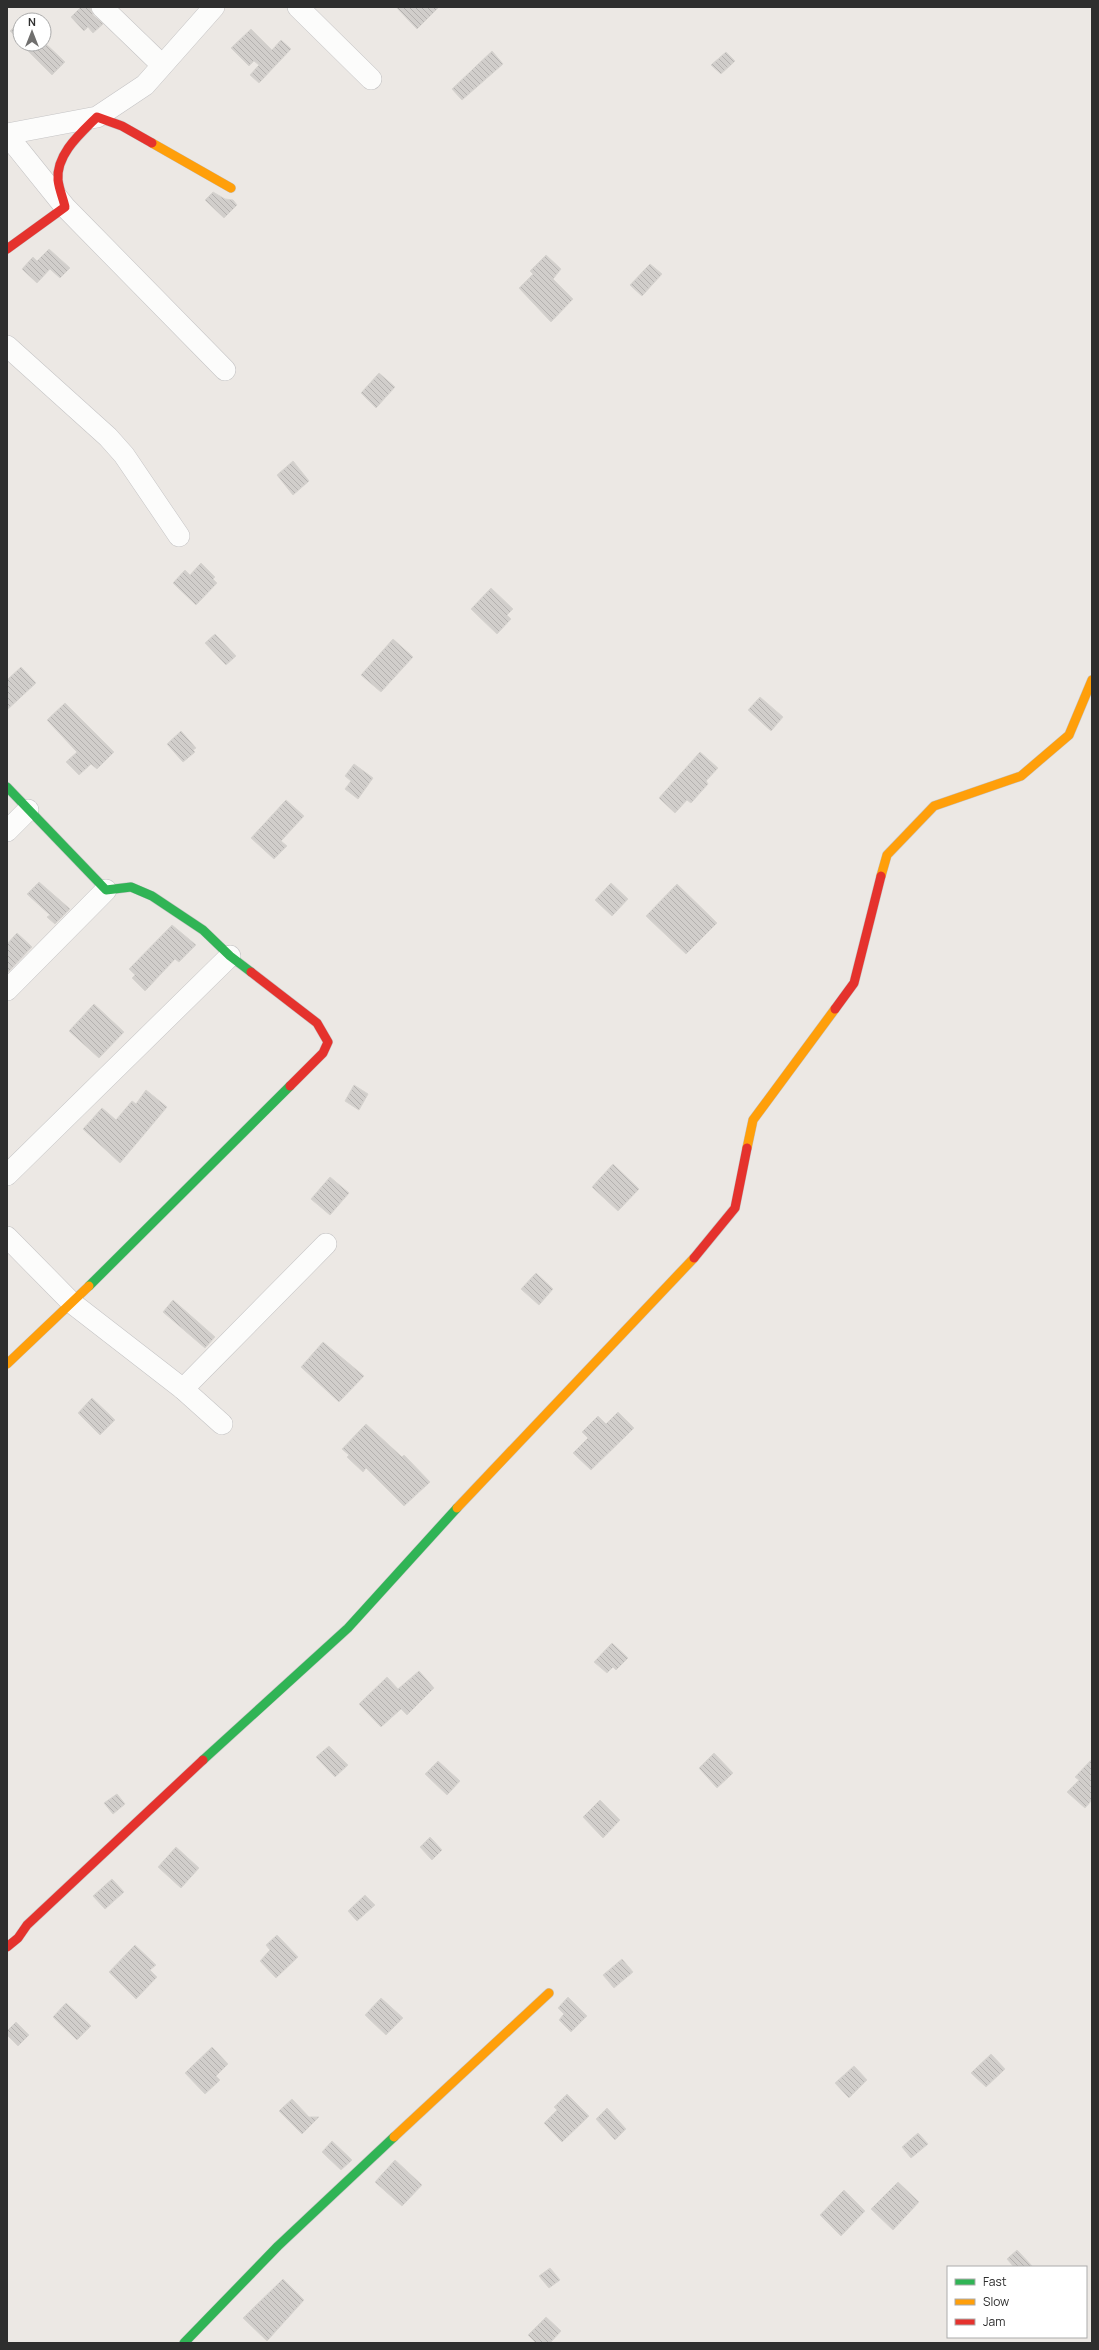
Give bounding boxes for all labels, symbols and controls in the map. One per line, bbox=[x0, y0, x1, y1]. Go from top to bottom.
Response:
north arrow bbox=[12, 12, 52, 52]
text: N bbox=[28, 14, 36, 29]
legend bbox=[947, 2266, 1087, 2338]
text: Fast bbox=[983, 2273, 1007, 2290]
text: Slow bbox=[983, 2293, 1009, 2310]
text: Jam bbox=[983, 2313, 1005, 2330]

